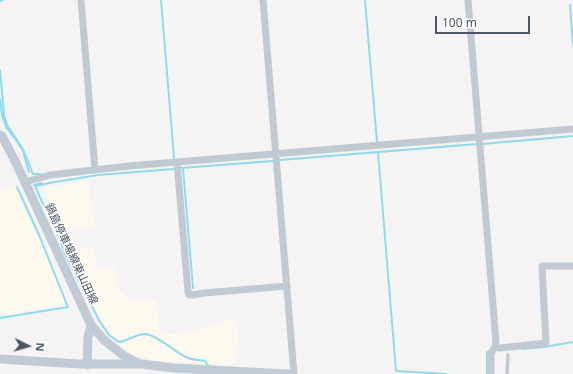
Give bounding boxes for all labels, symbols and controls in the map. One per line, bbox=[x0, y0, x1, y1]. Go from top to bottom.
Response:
scale bar bbox=[437, 8, 532, 34]
text: 100 m bbox=[442, 14, 477, 31]
street label: 鍋島停車場線東山田線 bbox=[42, 201, 100, 307]
north arrow bbox=[8, 326, 48, 366]
text: N bbox=[33, 342, 48, 352]

